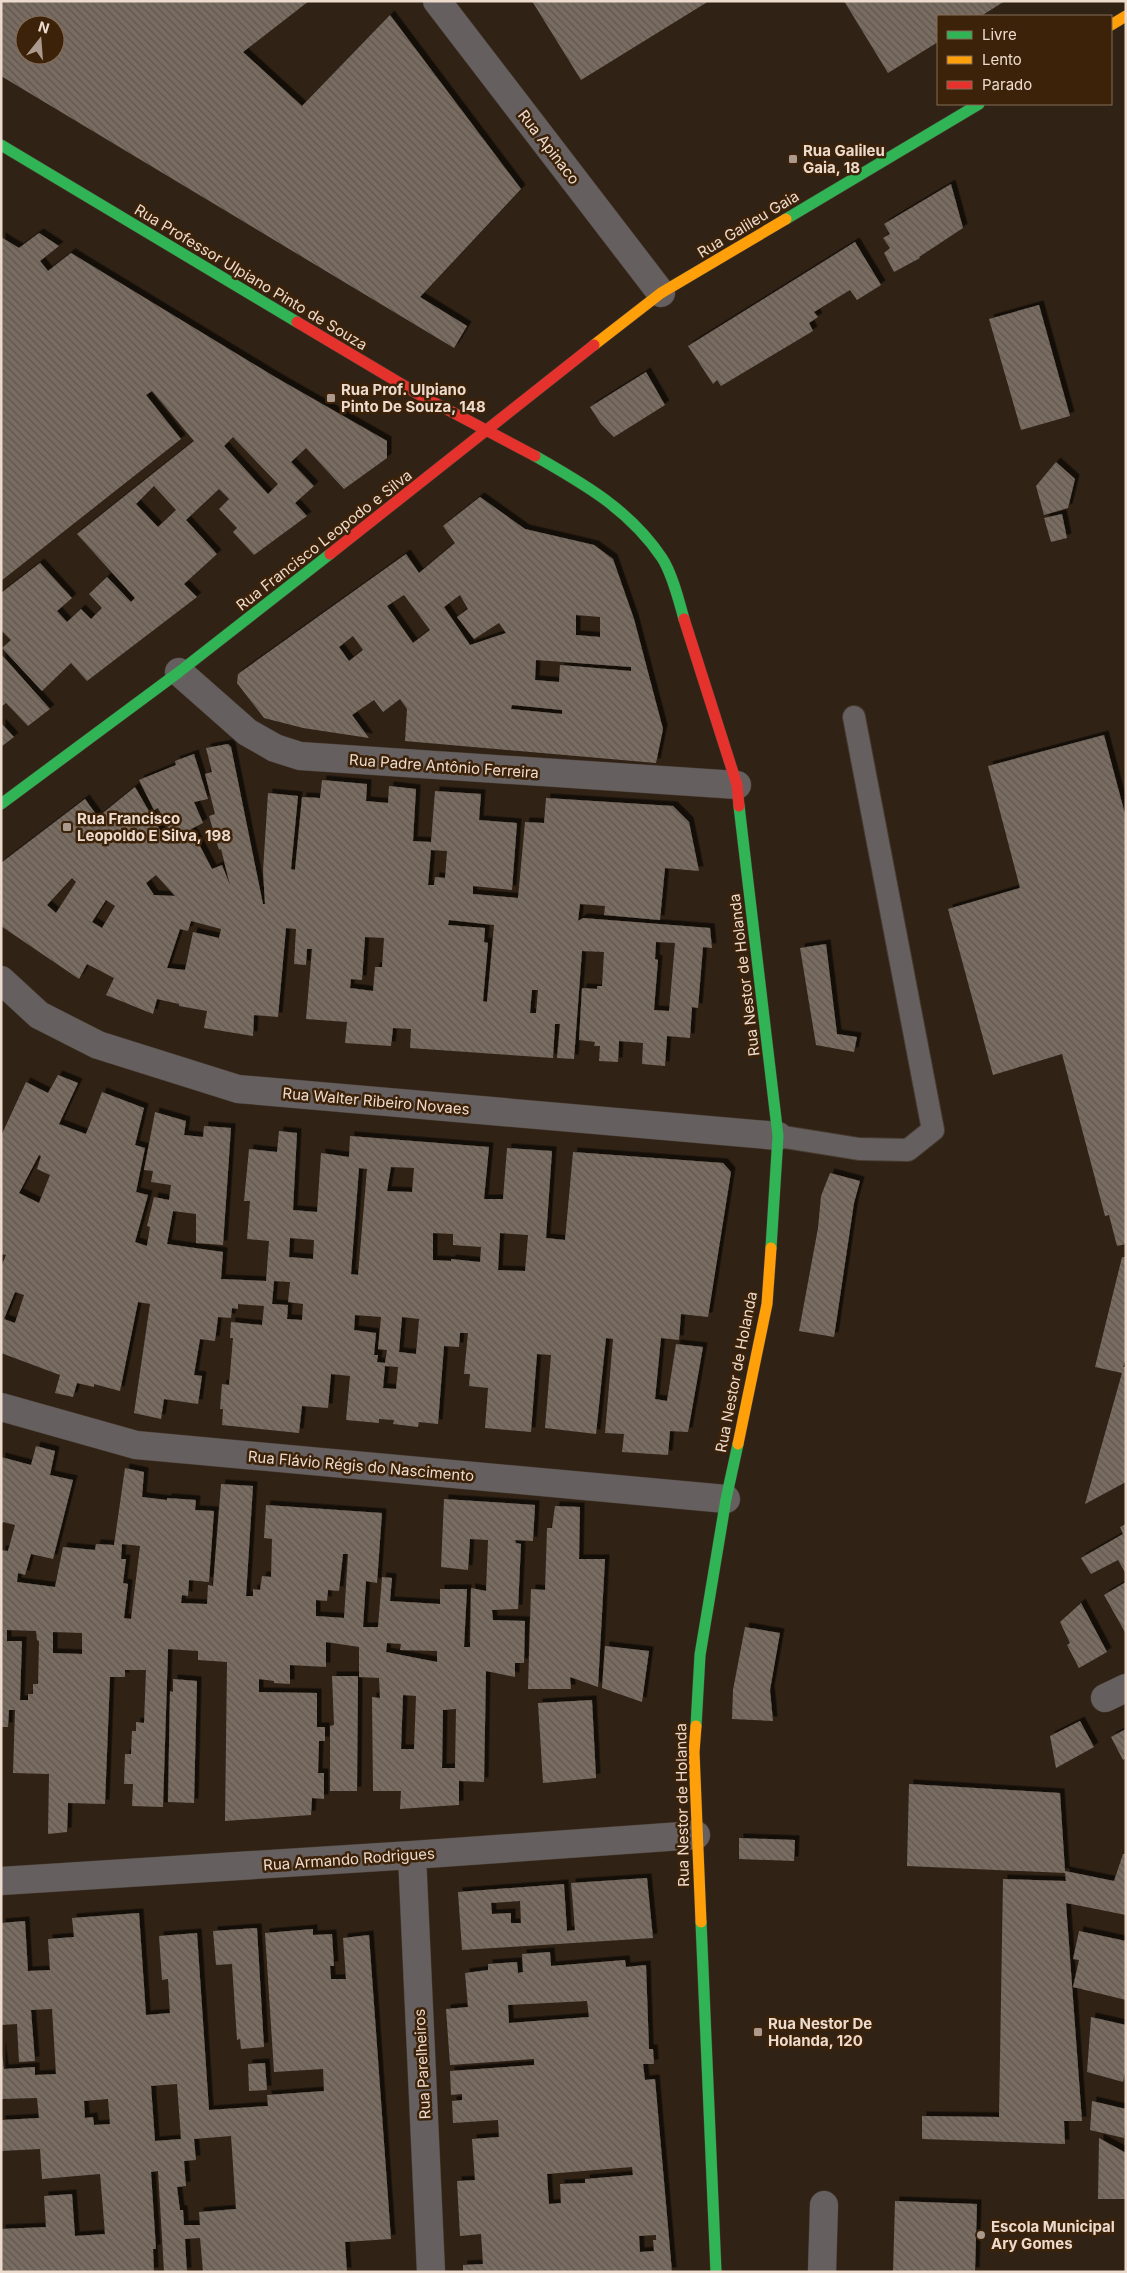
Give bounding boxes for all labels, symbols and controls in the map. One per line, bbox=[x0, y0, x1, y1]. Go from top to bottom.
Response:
north arrow bbox=[15, 15, 65, 65]
legend bbox=[937, 15, 1112, 105]
text: N bbox=[36, 17, 52, 37]
text: Livre bbox=[982, 25, 1017, 44]
text: Lento bbox=[982, 50, 1022, 69]
text: Parado bbox=[982, 75, 1032, 94]
street label: Rua Apinaco bbox=[514, 106, 584, 188]
place label: Rua Galileu Gaia, 18 bbox=[803, 141, 885, 177]
marker: Rua Galileu Gaia, 18 bbox=[787, 153, 799, 165]
street label: Rua Galileu Gaia bbox=[694, 186, 802, 262]
street label: Rua Professor Ulpiano Pinto de Souza bbox=[131, 200, 371, 354]
place label: Rua Prof. Ulpiano Pinto De Souza, 148 bbox=[341, 380, 486, 416]
marker: Rua Prof. Ulpiano Pinto De Souza, 148 bbox=[325, 392, 337, 404]
street label: Rua Francisco Leopodo e Silva bbox=[232, 465, 416, 615]
street label: Rua Padre Antônio Ferreira bbox=[349, 750, 539, 782]
place label: Rua Francisco Leopoldo E Silva, 198 bbox=[77, 809, 231, 845]
marker: Rua Francisco Leopoldo E Silva, 198 bbox=[61, 821, 73, 833]
street label: Rua Nestor de Holanda bbox=[725, 893, 763, 1057]
street label: Rua Walter Ribeiro Novaes bbox=[282, 1083, 470, 1119]
street label: Rua Nestor de Holanda bbox=[711, 1290, 761, 1454]
street label: Rua Flávio Régis do Nascimento bbox=[247, 1447, 475, 1485]
street label: Rua Nestor de Holanda bbox=[671, 1723, 693, 1887]
street label: Rua Armando Rodrigues bbox=[263, 1844, 436, 1874]
street label: Rua Parelheiros bbox=[410, 2008, 434, 2120]
place label: Rua Nestor De Holanda, 120 bbox=[768, 2014, 872, 2050]
marker: Rua Nestor De Holanda, 120 bbox=[752, 2026, 764, 2038]
place label: Escola Municipal Ary Gomes bbox=[991, 2217, 1115, 2253]
marker: Escola Municipal Ary Gomes bbox=[975, 2229, 987, 2241]

